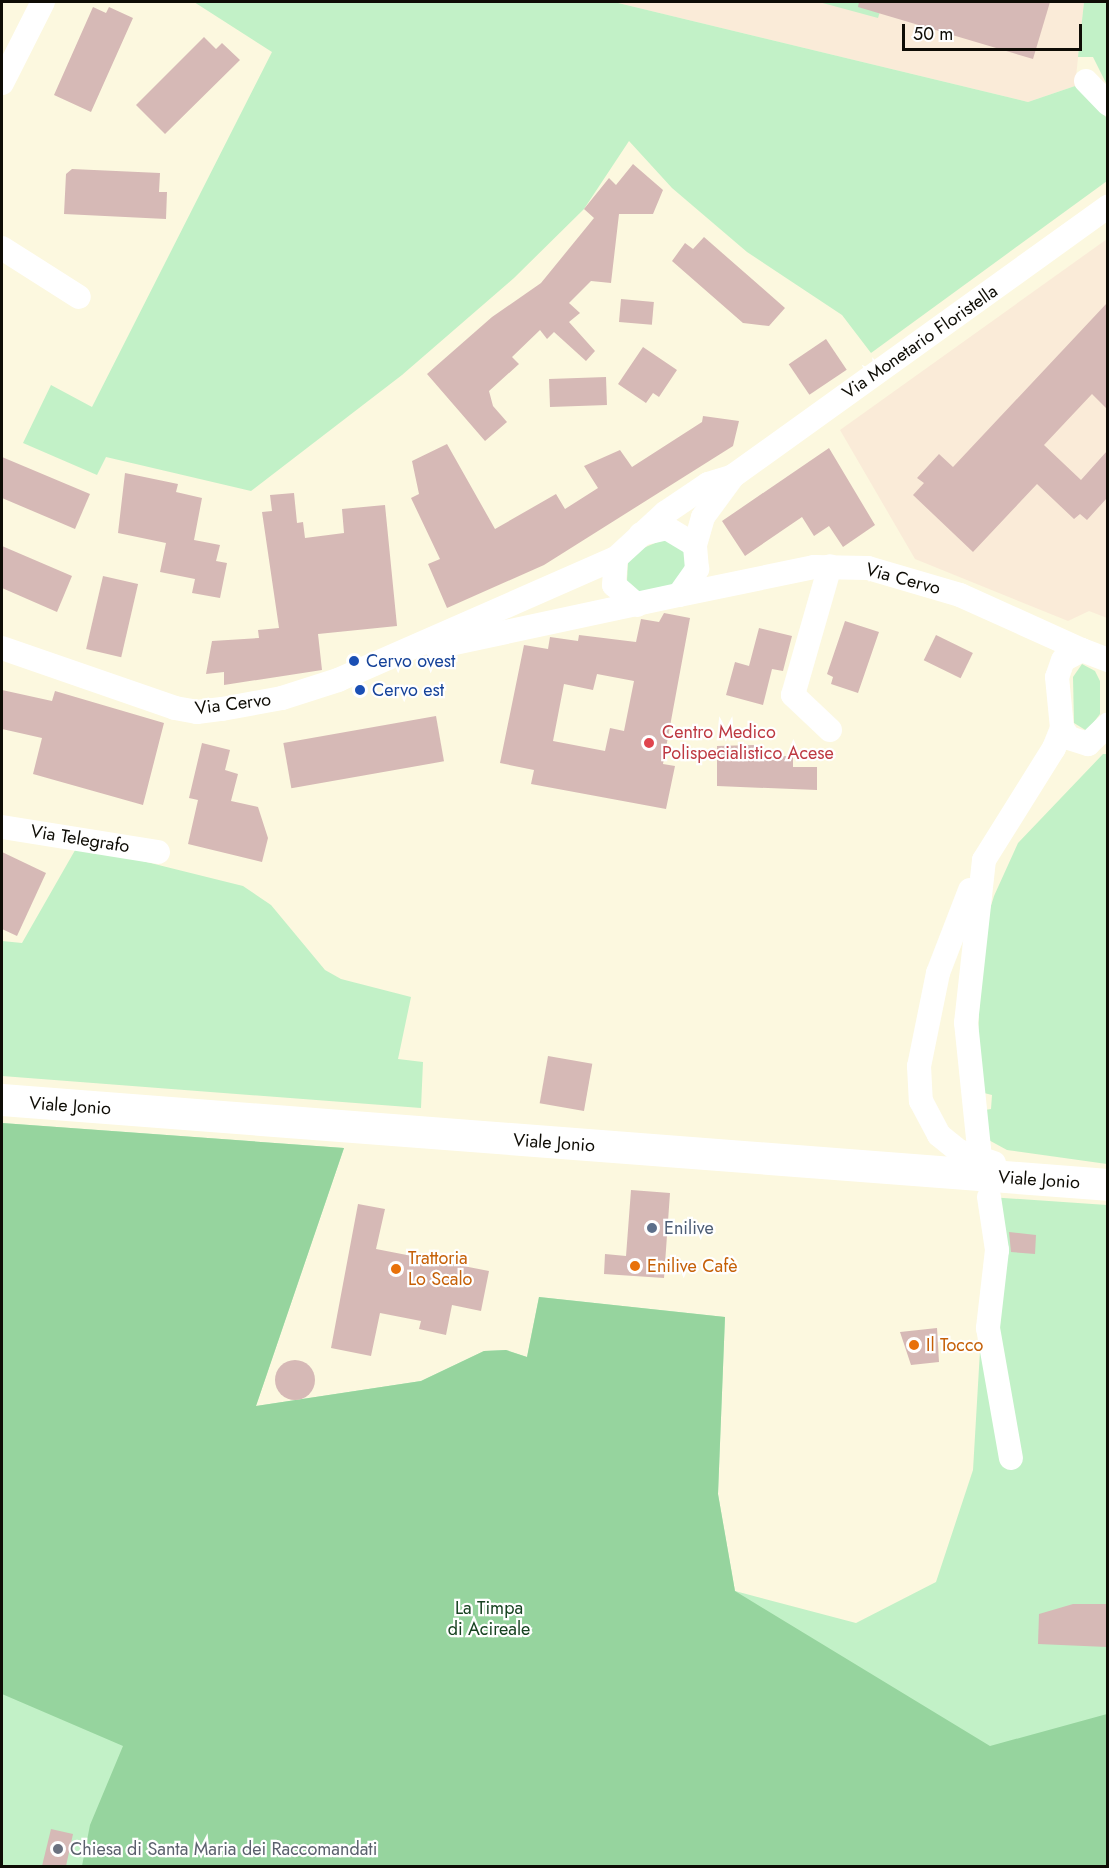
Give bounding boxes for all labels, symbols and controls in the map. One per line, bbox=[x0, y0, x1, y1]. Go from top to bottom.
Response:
scale bar bbox=[905, 12, 1085, 50]
text: 50 m bbox=[913, 21, 953, 47]
street label: Via Monetario Floristella bbox=[838, 280, 1002, 404]
street label: Via Cervo bbox=[863, 559, 943, 599]
place label: Cervo ovest bbox=[366, 650, 455, 672]
marker: Cervo ovest bbox=[347, 654, 361, 668]
place label: Cervo est bbox=[372, 679, 444, 701]
marker: Cervo est bbox=[353, 683, 367, 697]
street label: Via Cervo bbox=[194, 689, 272, 719]
place label: Centro Medico Polispecialistico Acese bbox=[662, 722, 834, 764]
marker: Centro Medico Polispecialistico Acese bbox=[640, 734, 658, 752]
street label: Via Telegrafo bbox=[29, 821, 131, 857]
street label: Viale Jonio bbox=[28, 1092, 112, 1120]
street label: Viale Jonio bbox=[512, 1129, 596, 1157]
street label: Viale Jonio bbox=[997, 1166, 1081, 1194]
place label: Enilive bbox=[664, 1217, 714, 1239]
marker: Enilive bbox=[645, 1221, 659, 1235]
place label: Trattoria Lo Scalo bbox=[408, 1248, 472, 1290]
place label: Enilive Cafè bbox=[647, 1255, 738, 1277]
marker: Enilive Cafè bbox=[628, 1259, 642, 1273]
marker: Trattoria Lo Scalo bbox=[389, 1262, 403, 1276]
place label: Il Tocco bbox=[926, 1334, 983, 1356]
marker: Il Tocco bbox=[907, 1338, 921, 1352]
park label: La Timpa di Acireale bbox=[448, 1598, 530, 1640]
place label: Chiesa di Santa Maria dei Raccomandati bbox=[70, 1838, 377, 1860]
marker: Chiesa di Santa Maria dei Raccomandati bbox=[51, 1842, 65, 1856]

